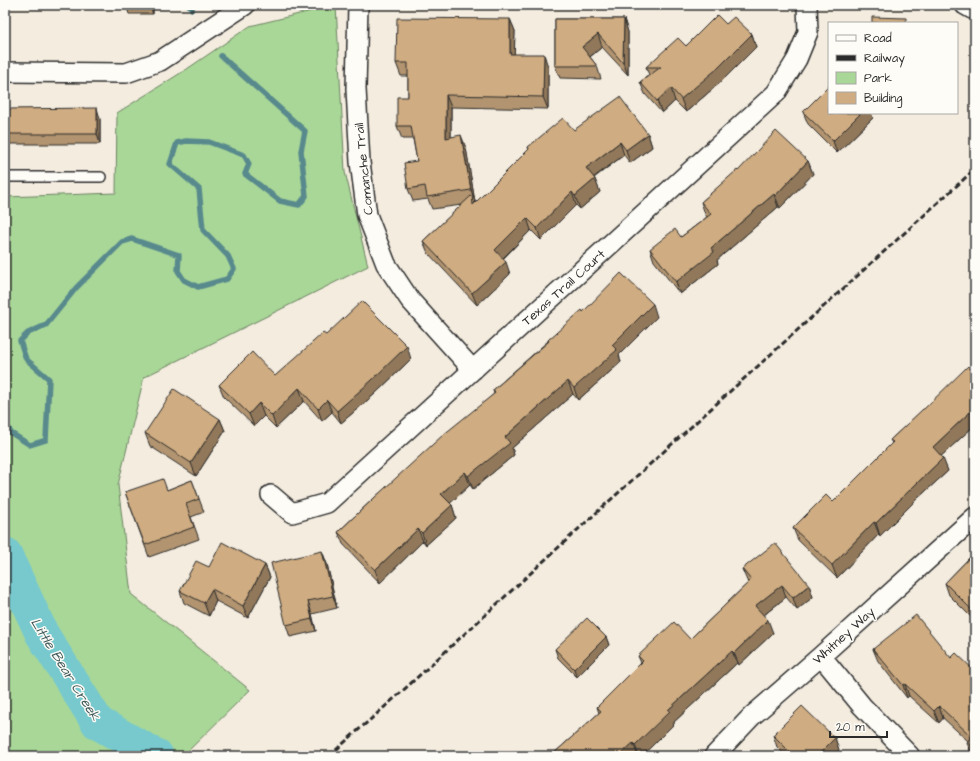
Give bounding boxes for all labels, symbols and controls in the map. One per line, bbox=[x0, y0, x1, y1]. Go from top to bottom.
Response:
legend bbox=[828, 22, 958, 114]
text: Road bbox=[864, 30, 892, 47]
text: Railway bbox=[864, 50, 905, 68]
text: Park bbox=[864, 70, 892, 87]
text: Building bbox=[864, 90, 902, 108]
street label: Comanche Trail bbox=[350, 122, 378, 216]
street label: Texas Trail Court bbox=[518, 245, 610, 330]
street label: Whitney Way bbox=[809, 603, 879, 669]
water label: Little Bear Creek bbox=[25, 614, 105, 725]
scale bar bbox=[830, 713, 887, 739]
text: 20 m bbox=[836, 719, 865, 736]

